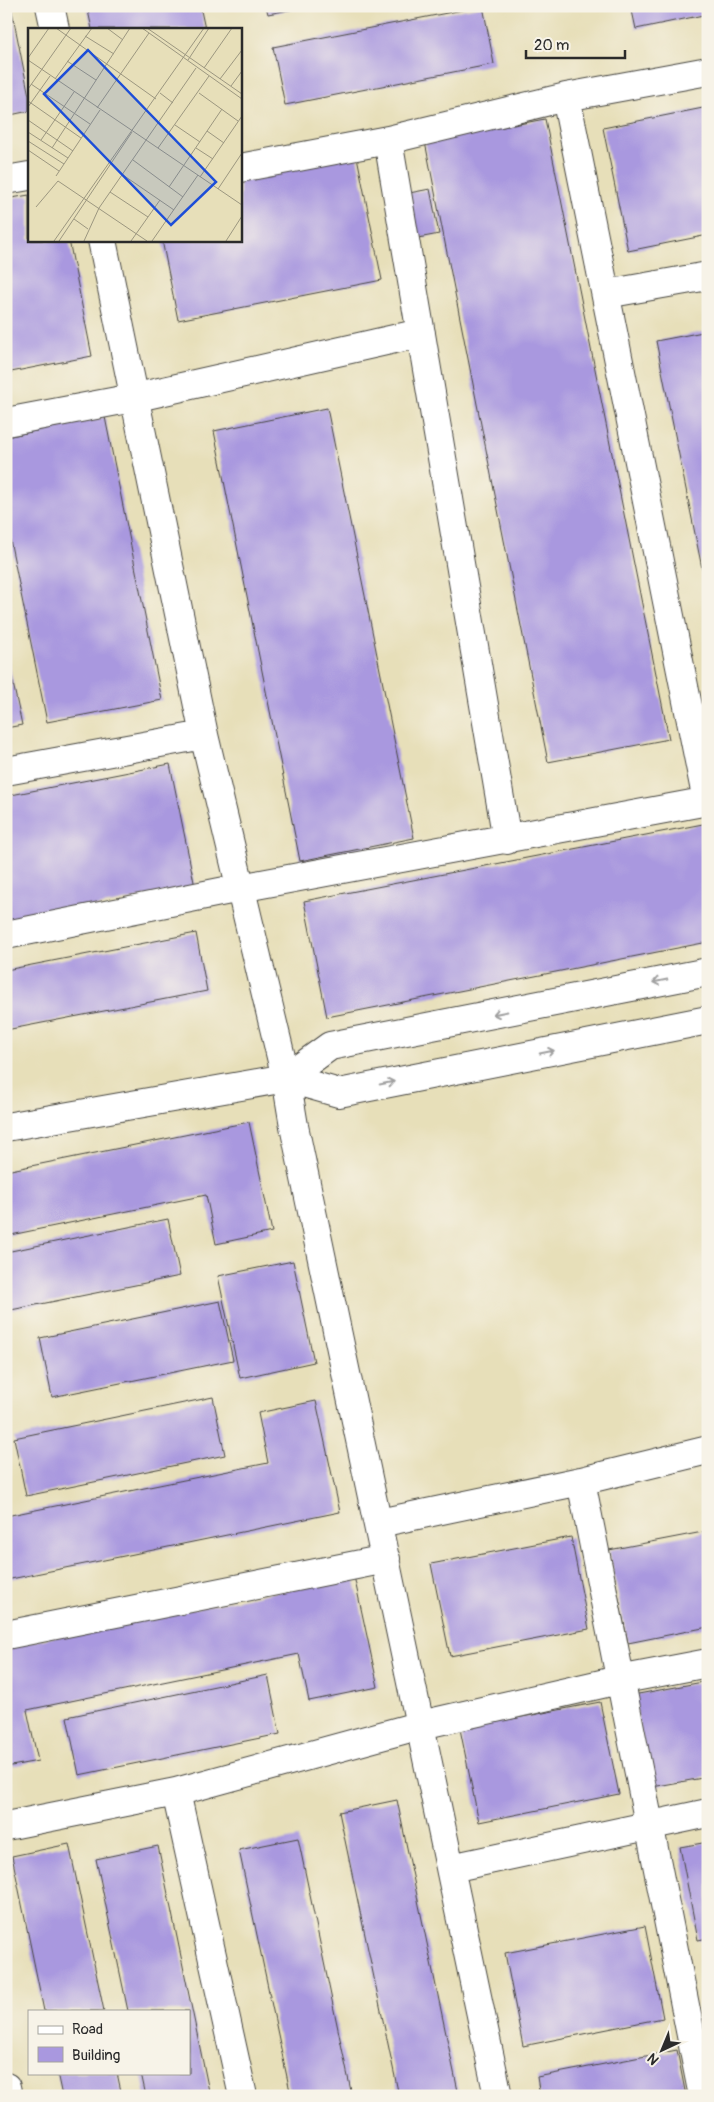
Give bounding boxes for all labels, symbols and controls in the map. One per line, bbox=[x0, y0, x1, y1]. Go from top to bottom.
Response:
inset map bbox=[28, 28, 241, 241]
scale bar bbox=[526, 28, 625, 60]
text: 20 m bbox=[534, 36, 569, 55]
one-way arrow bbox=[652, 977, 668, 987]
one-way arrow bbox=[493, 1008, 509, 1018]
one-way arrow bbox=[538, 1047, 554, 1056]
one-way arrow bbox=[379, 1078, 395, 1088]
legend bbox=[28, 2010, 190, 2074]
text: Road bbox=[72, 2020, 103, 2039]
north arrow bbox=[636, 2024, 686, 2074]
text: Building bbox=[72, 2046, 120, 2065]
text: N bbox=[644, 2050, 663, 2068]

